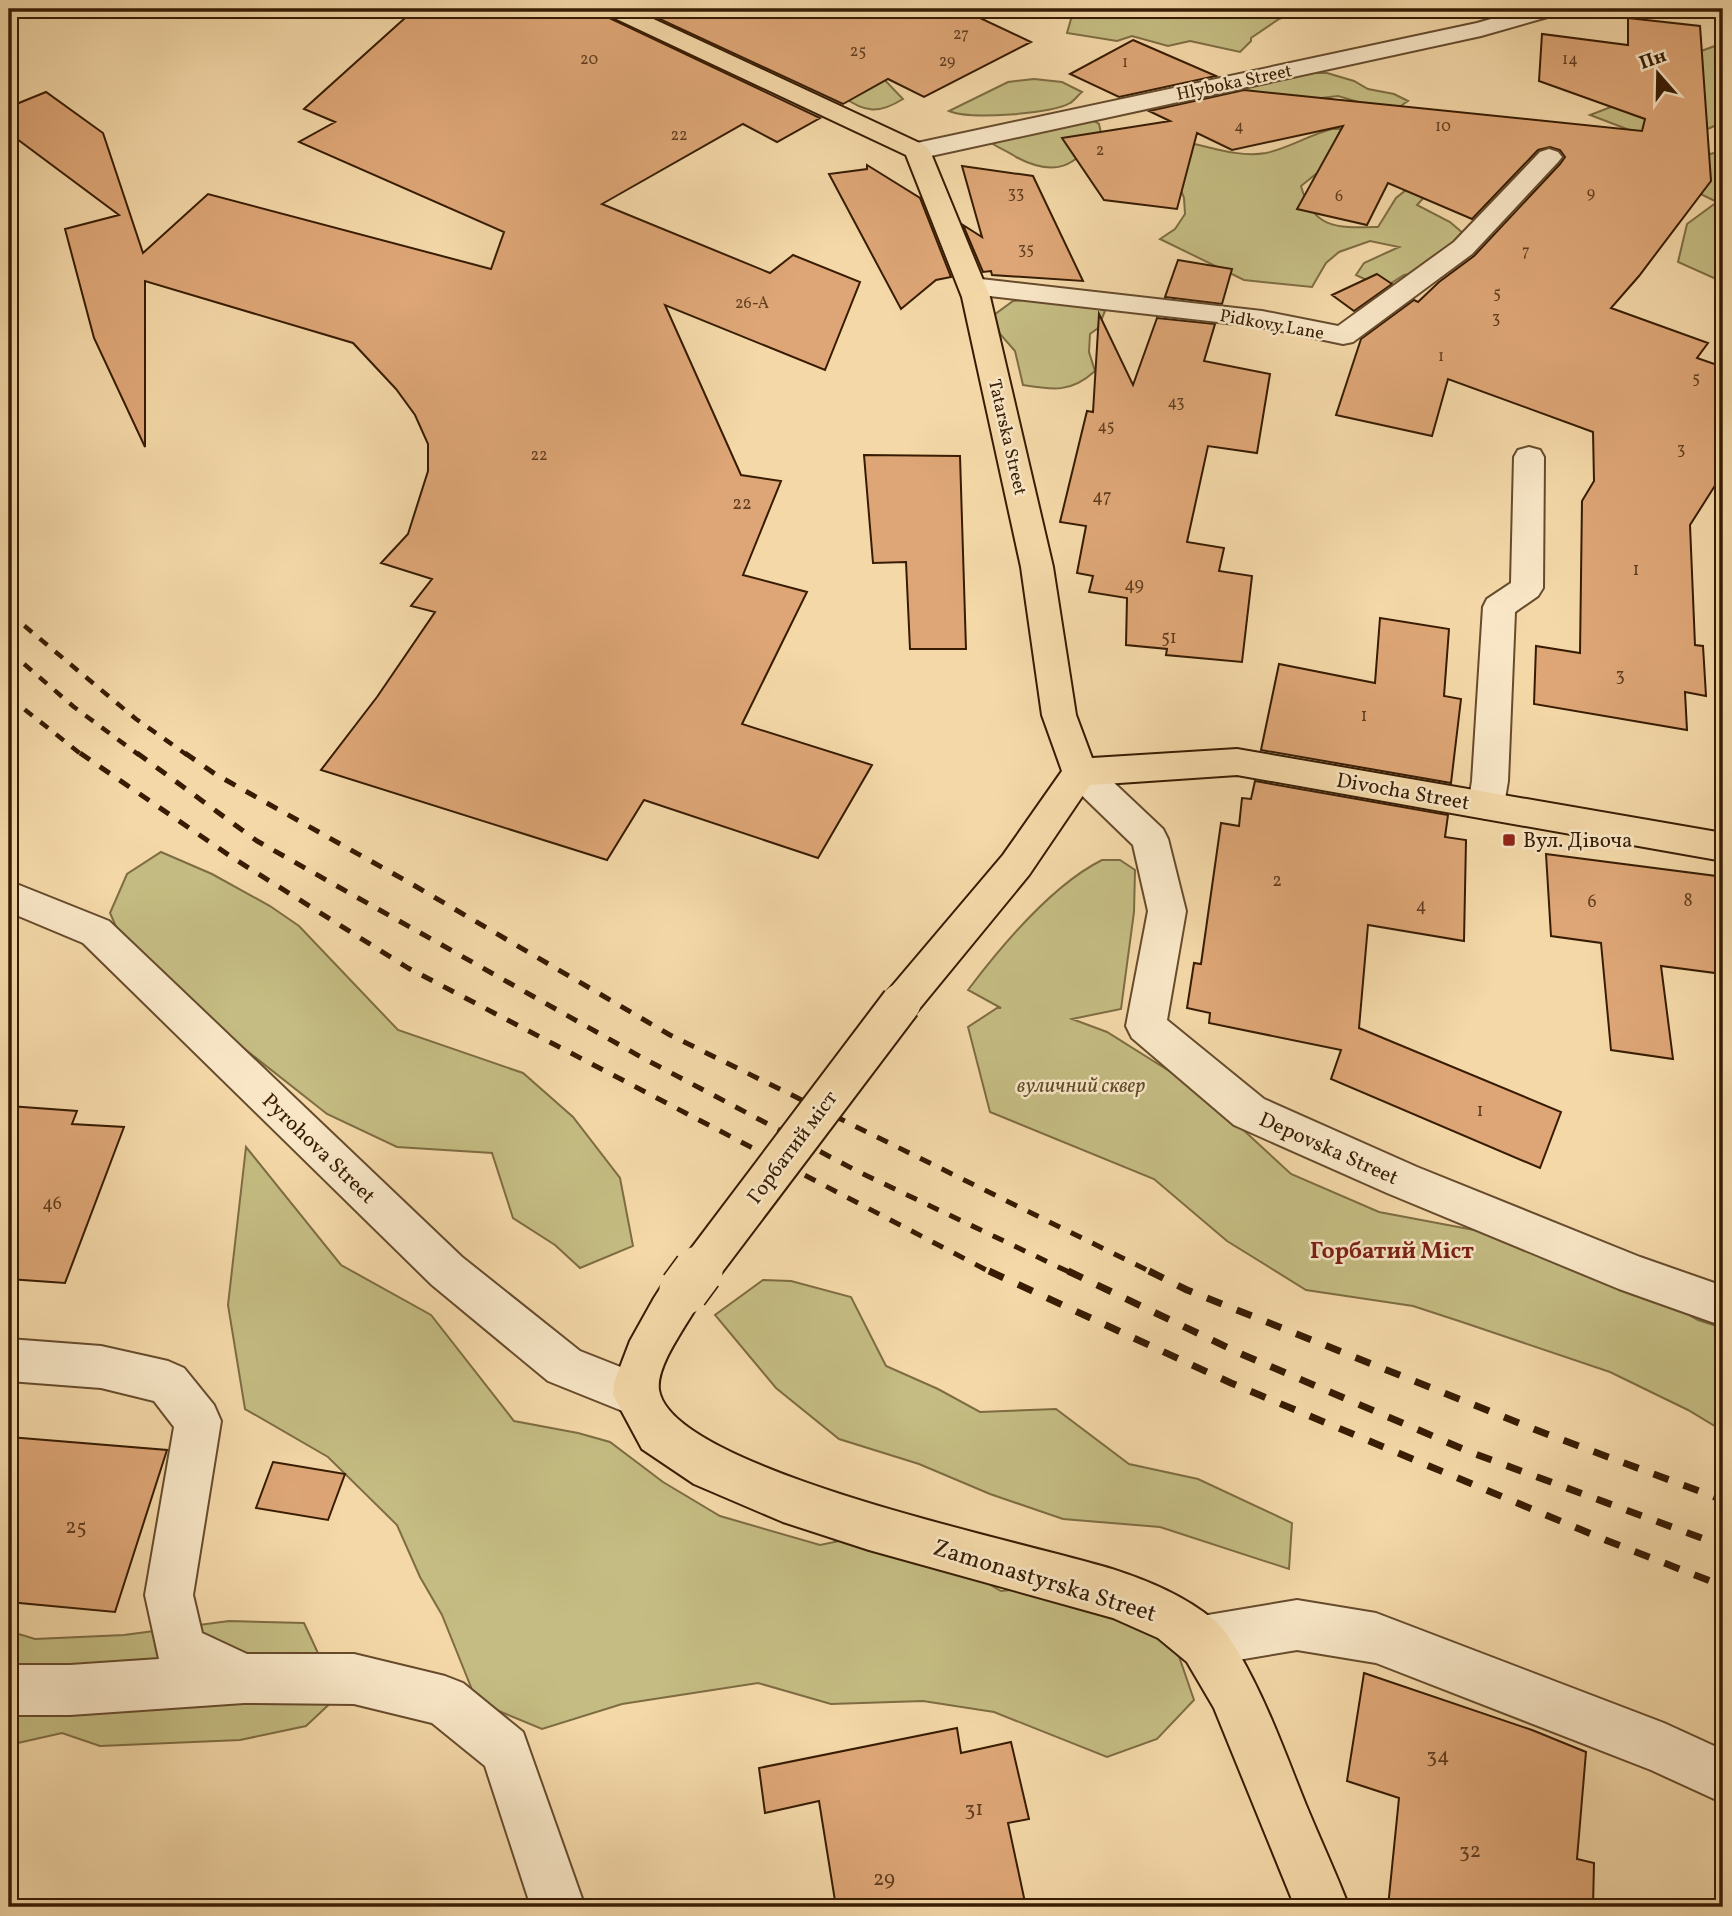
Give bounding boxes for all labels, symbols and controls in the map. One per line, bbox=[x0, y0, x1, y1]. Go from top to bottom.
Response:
house number: 27 bbox=[953, 24, 969, 46]
north arrow bbox=[1624, 38, 1694, 108]
house number: 25 bbox=[850, 41, 866, 63]
text: Пн bbox=[1636, 43, 1670, 77]
house number: 20 bbox=[580, 49, 598, 71]
house number: 14 bbox=[1562, 49, 1578, 71]
house number: 29 bbox=[939, 51, 955, 73]
house number: 1 bbox=[1122, 52, 1128, 74]
street label: Hlyboka Street bbox=[1174, 59, 1294, 108]
house number: 4 bbox=[1234, 116, 1244, 138]
house number: 10 bbox=[1435, 116, 1451, 138]
house number: 22 bbox=[670, 125, 688, 147]
house number: 2 bbox=[1096, 140, 1104, 162]
house number: 33 bbox=[1008, 183, 1024, 205]
house number: 9 bbox=[1587, 183, 1595, 205]
house number: 6 bbox=[1335, 186, 1343, 208]
house number: 35 bbox=[1018, 239, 1034, 261]
house number: 7 bbox=[1522, 241, 1530, 263]
house number: 5 bbox=[1493, 283, 1501, 305]
house number: 26-А bbox=[735, 293, 769, 315]
street label: Pidkovy Lane bbox=[1218, 304, 1326, 347]
house number: 3 bbox=[1492, 308, 1500, 330]
house number: 1 bbox=[1438, 346, 1444, 368]
house number: 5 bbox=[1692, 368, 1700, 390]
street label: Tatarska Street bbox=[981, 377, 1032, 498]
house number: 43 bbox=[1167, 392, 1185, 414]
house number: 45 bbox=[1098, 416, 1114, 438]
house number: 3 bbox=[1677, 439, 1685, 461]
house number: 22 bbox=[530, 445, 548, 467]
house number: 47 bbox=[1092, 485, 1112, 510]
house number: 22 bbox=[732, 492, 752, 517]
house number: 1 bbox=[1633, 558, 1639, 583]
house number: 49 bbox=[1124, 573, 1144, 598]
house number: 51 bbox=[1161, 626, 1177, 651]
house number: 3 bbox=[1615, 664, 1625, 689]
house number: 1 bbox=[1361, 704, 1367, 729]
street label: Divocha Street bbox=[1334, 766, 1472, 818]
place label: Вул. Дівоча bbox=[1523, 827, 1633, 856]
marker: Вул. Дівоча bbox=[1501, 832, 1517, 848]
house number: 2 bbox=[1272, 869, 1282, 894]
house number: 8 bbox=[1683, 889, 1693, 914]
house number: 6 bbox=[1587, 890, 1597, 915]
house number: 4 bbox=[1416, 894, 1426, 919]
park label: вуличний сквер bbox=[1017, 1072, 1145, 1101]
street label: Горбатий міст bbox=[741, 1085, 846, 1211]
street label: Pyrohova Street bbox=[255, 1087, 381, 1211]
house number: 1 bbox=[1477, 1099, 1483, 1124]
street label: Depovska Street bbox=[1254, 1106, 1403, 1193]
house number: 46 bbox=[42, 1192, 62, 1217]
district label: Горбатий Міст bbox=[1310, 1236, 1474, 1268]
house number: 25 bbox=[65, 1513, 87, 1542]
street label: Zamonastyrska Street bbox=[928, 1532, 1160, 1632]
house number: 34 bbox=[1426, 1742, 1450, 1771]
house number: 31 bbox=[965, 1795, 983, 1824]
house number: 32 bbox=[1459, 1837, 1481, 1866]
house number: 29 bbox=[873, 1865, 895, 1894]

